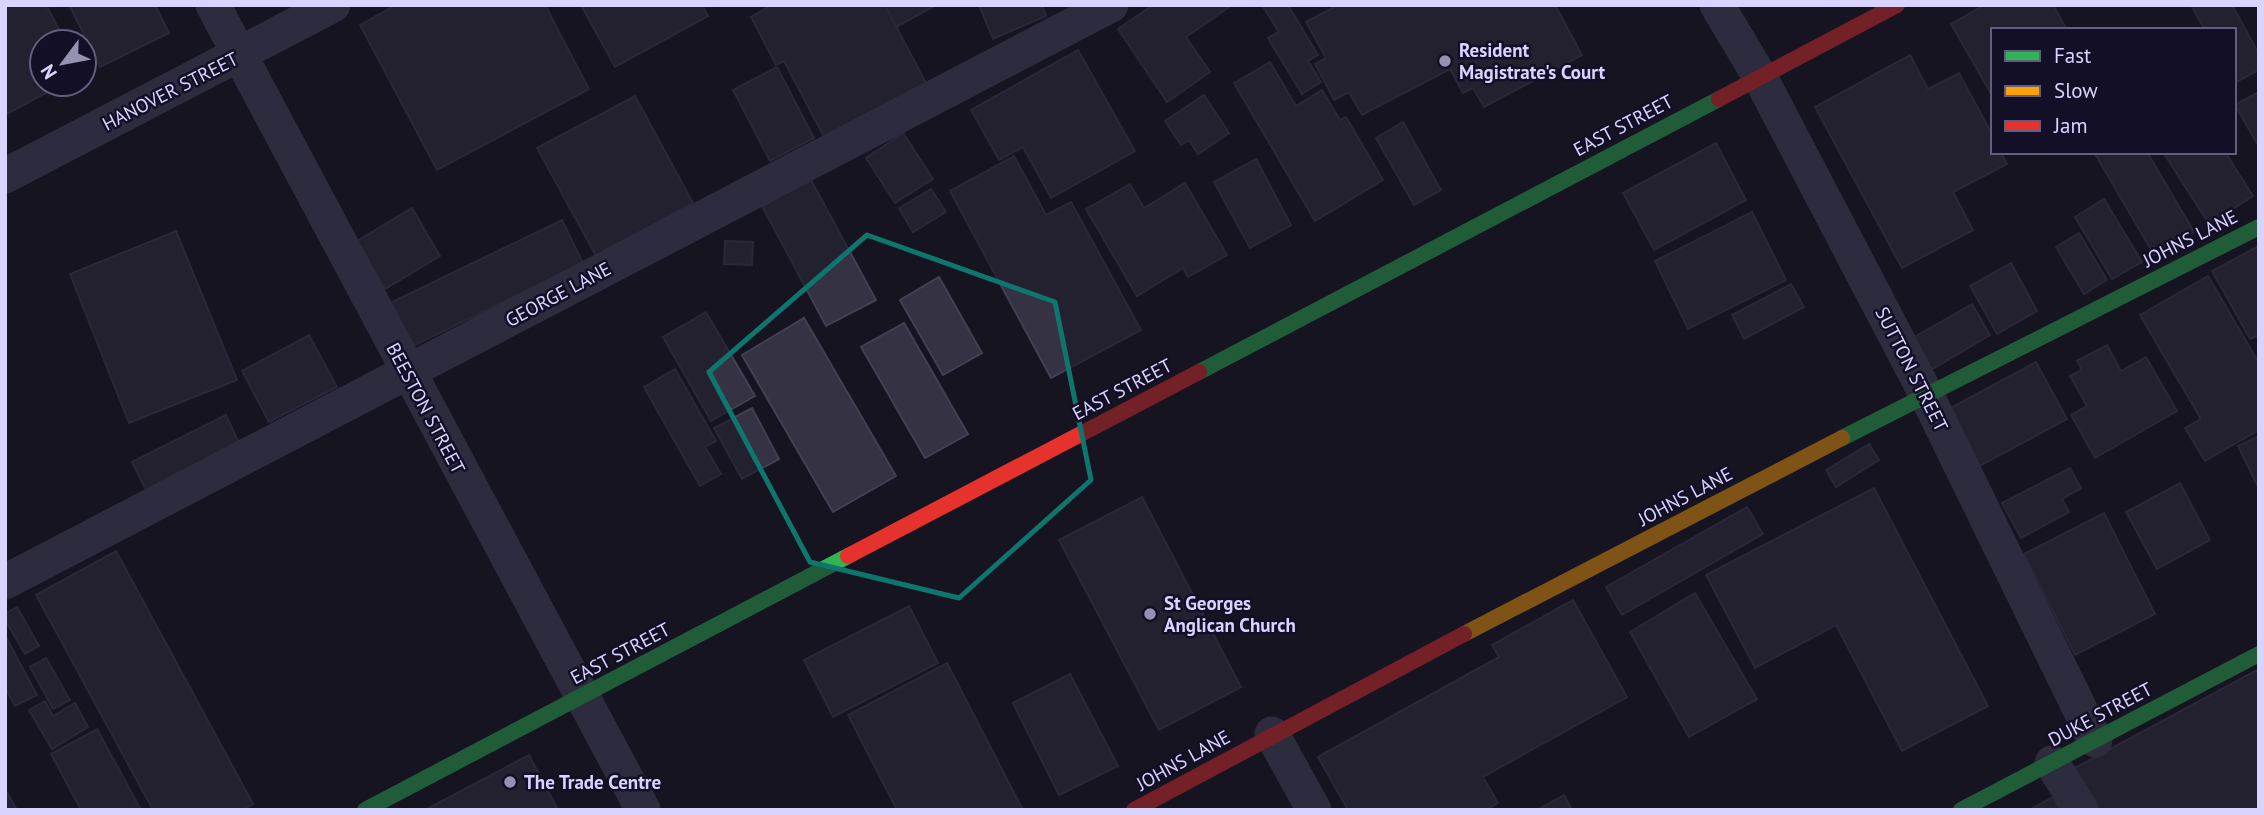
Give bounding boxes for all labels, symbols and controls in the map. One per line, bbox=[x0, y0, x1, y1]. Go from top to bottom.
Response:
north arrow bbox=[28, 28, 98, 98]
legend bbox=[1991, 28, 2236, 154]
place label: Resident Magistrate's Court bbox=[1459, 38, 1606, 84]
text: Fast bbox=[2054, 42, 2091, 69]
street label: HANOVER STREET bbox=[98, 46, 242, 136]
marker: Resident Magistrate's Court bbox=[1437, 53, 1453, 69]
text: N bbox=[35, 60, 62, 84]
text: Slow bbox=[2054, 77, 2098, 104]
street label: EAST STREET bbox=[1569, 89, 1677, 161]
text: Jam bbox=[2053, 112, 2088, 139]
street label: JOHNS LANE bbox=[2138, 204, 2241, 273]
street label: GEORGE LANE bbox=[501, 256, 615, 332]
street label: SUTTON STREET bbox=[1870, 303, 1954, 436]
street label: BEESTON STREET bbox=[381, 338, 471, 478]
street label: EAST STREET bbox=[1068, 353, 1176, 425]
street label: JOHNS LANE bbox=[1633, 461, 1736, 531]
place label: St Georges Anglican Church bbox=[1164, 591, 1296, 637]
marker: St Georges Anglican Church bbox=[1142, 606, 1158, 622]
street label: EAST STREET bbox=[566, 617, 674, 689]
street label: DUKE STREET bbox=[2044, 676, 2157, 751]
street label: JOHNS LANE bbox=[1131, 724, 1234, 796]
place label: The Trade Centre bbox=[524, 770, 661, 794]
marker: The Trade Centre bbox=[502, 774, 518, 790]

